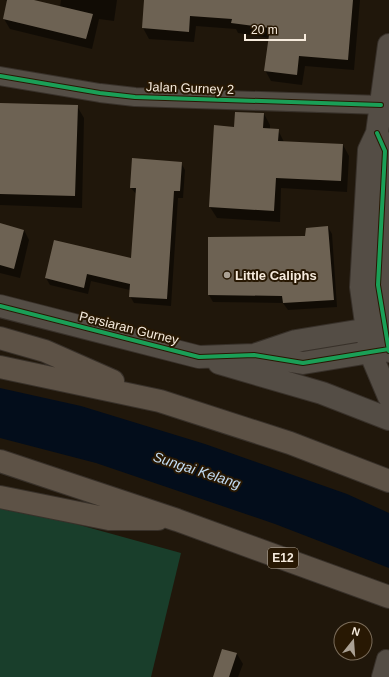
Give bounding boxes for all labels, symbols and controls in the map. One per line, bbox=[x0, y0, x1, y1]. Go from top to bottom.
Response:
scale bar bbox=[245, 16, 305, 42]
text: 20 m bbox=[251, 23, 278, 37]
street label: Jalan Gurney 2 bbox=[146, 79, 234, 97]
place label: Little Caliphs bbox=[235, 268, 317, 283]
marker: Little Caliphs bbox=[222, 270, 232, 280]
street label: Persiaran Gurney bbox=[78, 308, 181, 348]
water label: Sungai Kelang bbox=[151, 448, 243, 492]
road number: E12 bbox=[268, 548, 298, 568]
north arrow bbox=[333, 621, 373, 661]
text: N bbox=[350, 625, 362, 638]

